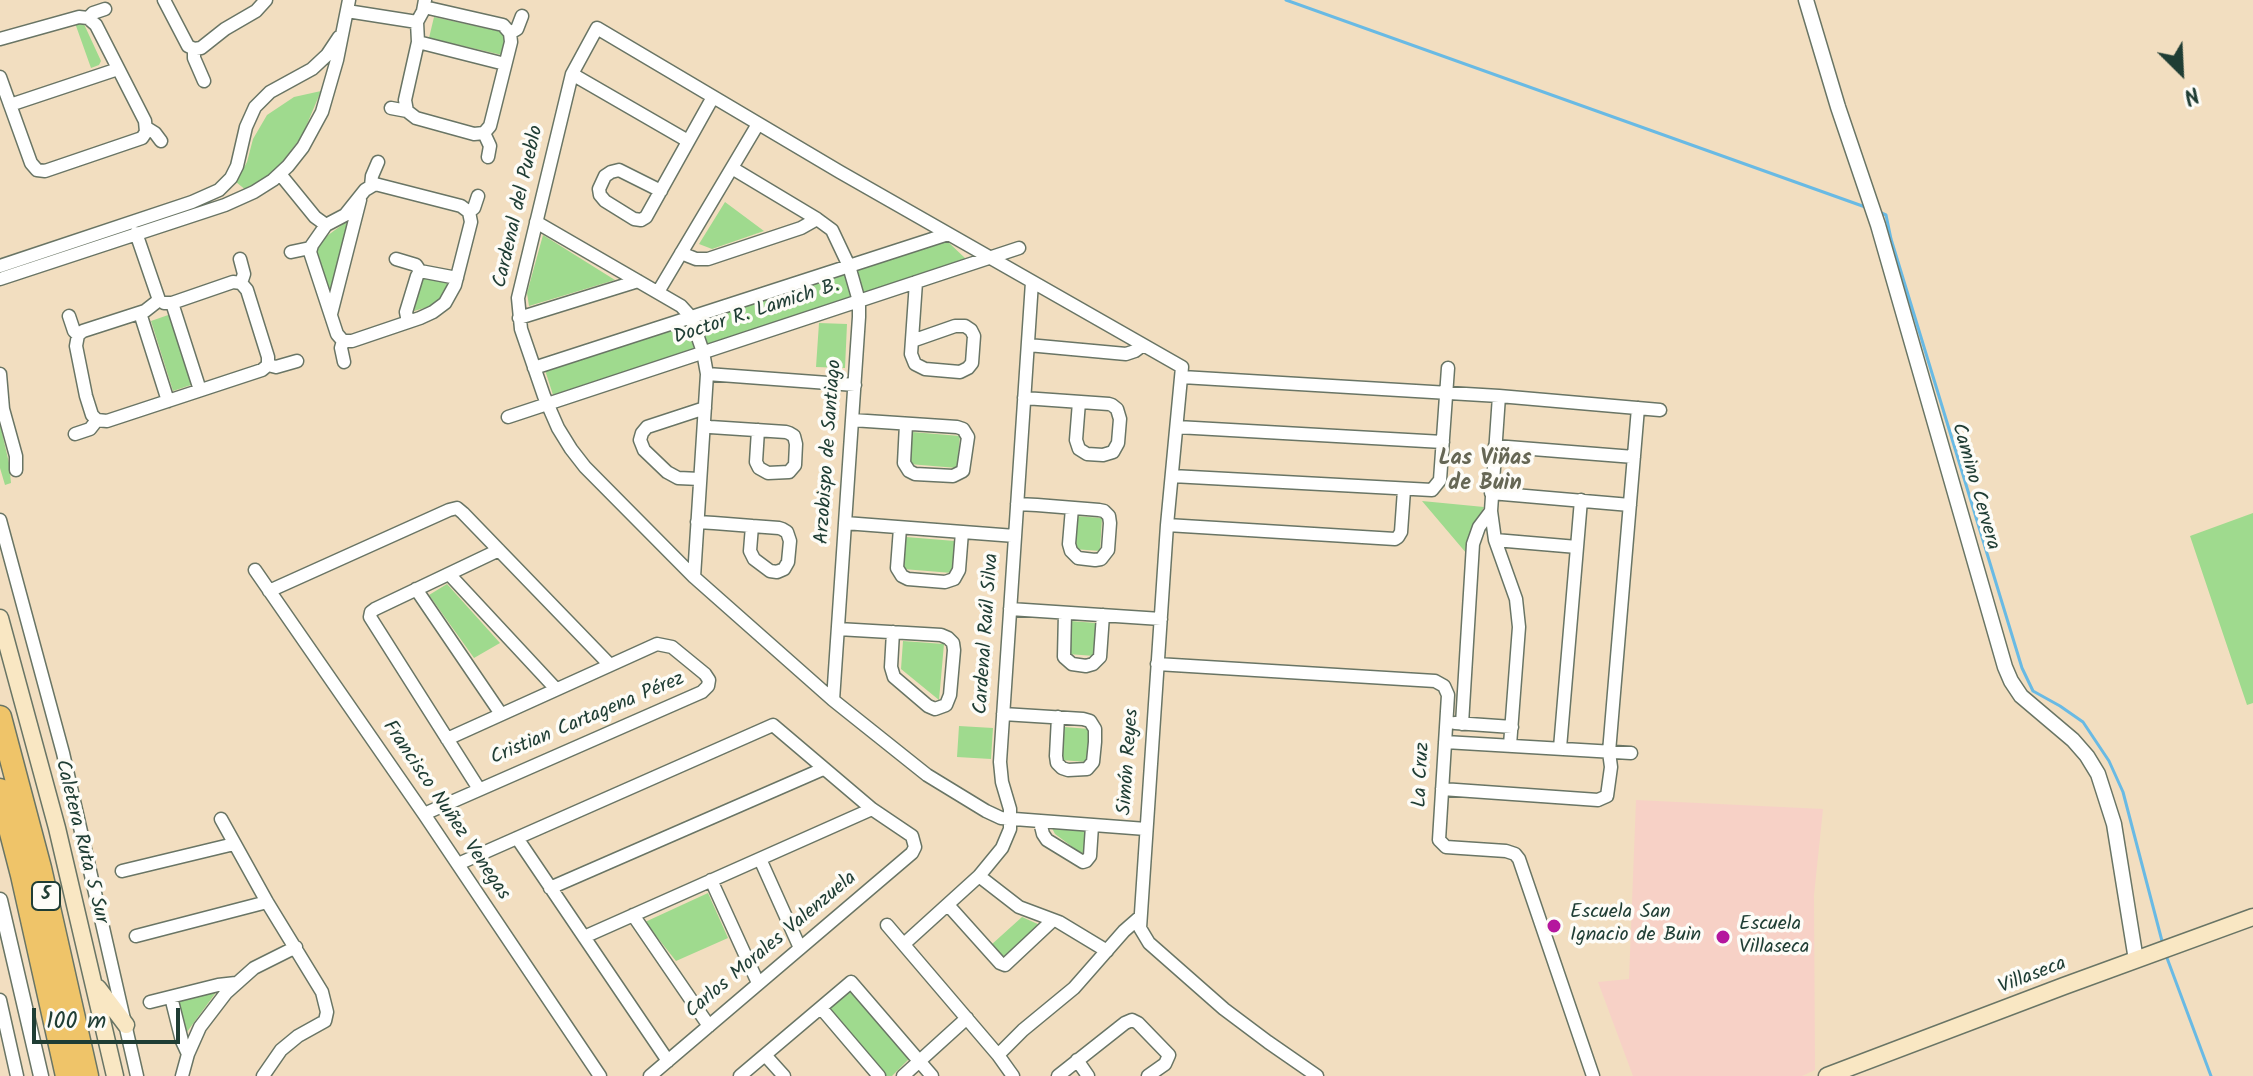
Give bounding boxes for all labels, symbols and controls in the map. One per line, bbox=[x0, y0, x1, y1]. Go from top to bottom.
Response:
north arrow bbox=[2141, 32, 2221, 112]
text: N bbox=[2178, 76, 2204, 113]
street label: Cardenal del Pueblo bbox=[490, 124, 550, 290]
street label: Doctor R. Lamich B. bbox=[671, 275, 843, 351]
street label: Arzobispo de Santiago bbox=[812, 359, 848, 545]
street label: Camino Cervera bbox=[1944, 421, 2004, 553]
district label: Las Viñas de Buin bbox=[1438, 447, 1532, 498]
street label: Cardenal Raúl Silva bbox=[970, 553, 1006, 715]
street label: Cristian Cartagena Pérez bbox=[488, 668, 688, 772]
street label: Simón Reyes bbox=[1114, 708, 1146, 816]
street label: Francisco Nuñez Venegas bbox=[376, 717, 514, 905]
street label: La Cruz bbox=[1409, 742, 1437, 808]
street label: Caletera Ruta 5 Sur bbox=[48, 758, 112, 926]
street label: Carlos Morales Valenzuela bbox=[682, 867, 862, 1025]
road number: 5 bbox=[32, 882, 60, 910]
place label: Escuela San Ignacio de Buin bbox=[1570, 902, 1701, 949]
place label: Escuela Villaseca bbox=[1739, 914, 1809, 961]
marker: Escuela San Ignacio de Buin bbox=[1545, 917, 1563, 935]
marker: Escuela Villaseca bbox=[1714, 928, 1732, 946]
street label: Villaseca bbox=[1996, 953, 2070, 1001]
scale bar bbox=[36, 992, 184, 1042]
text: 100 m bbox=[46, 1002, 106, 1041]

